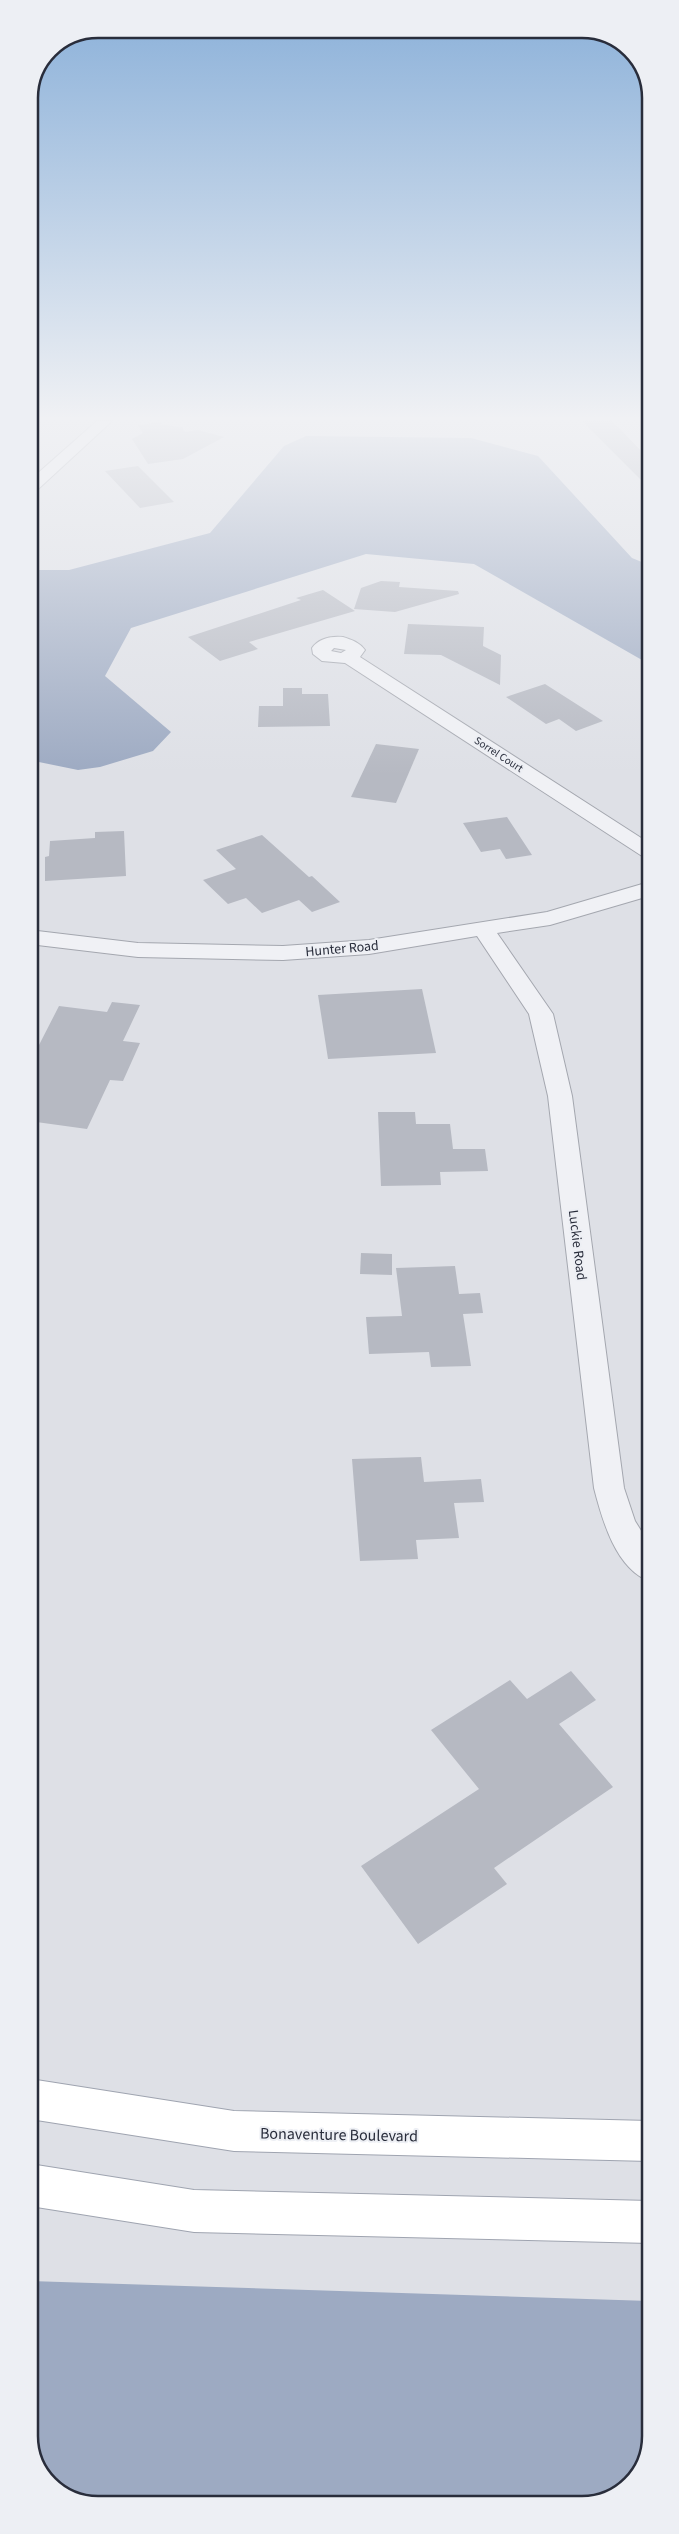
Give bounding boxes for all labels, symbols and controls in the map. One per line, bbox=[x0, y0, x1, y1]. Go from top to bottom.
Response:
street label: Sorrel Court bbox=[471, 733, 526, 776]
street label: Hunter Road bbox=[305, 936, 380, 962]
street label: Luckie Road bbox=[563, 1209, 591, 1281]
street label: Bonaventure Boulevard bbox=[260, 2123, 418, 2147]

